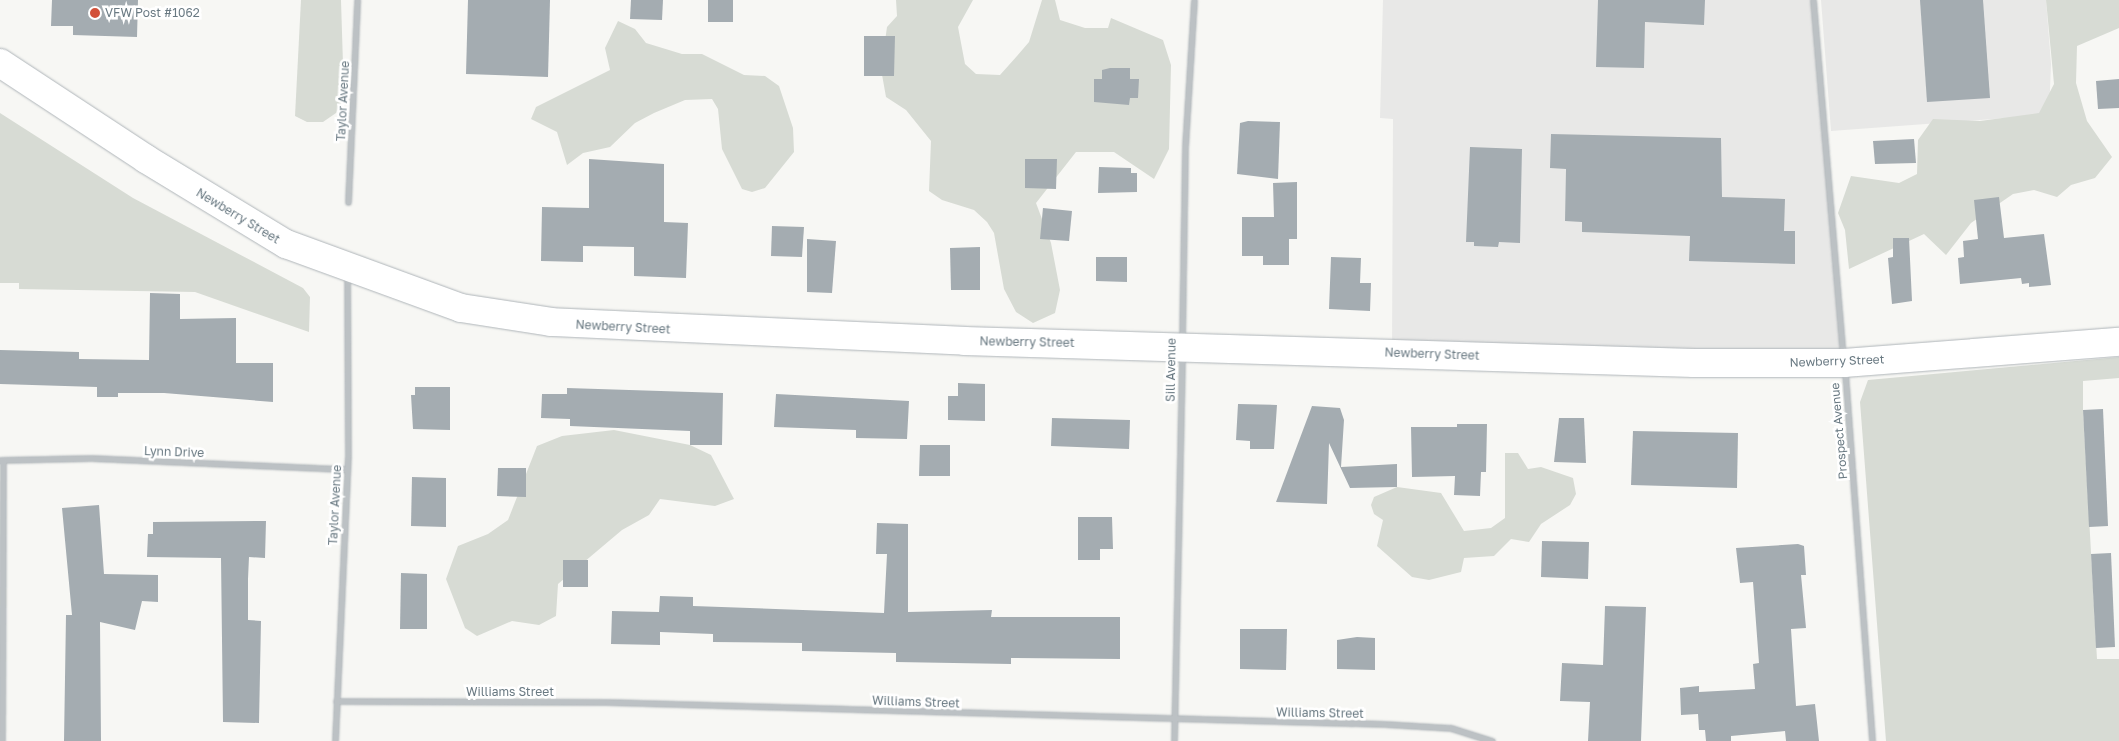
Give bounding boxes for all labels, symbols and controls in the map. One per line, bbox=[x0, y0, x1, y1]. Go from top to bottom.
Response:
place label: VFW Post #1062 bbox=[105, 6, 200, 20]
marker: VFW Post #1062 bbox=[89, 7, 101, 19]
street label: Taylor Avenue bbox=[334, 60, 352, 142]
street label: Newberry Street bbox=[194, 185, 282, 247]
street label: Newberry Street bbox=[575, 317, 671, 337]
street label: Newberry Street bbox=[979, 334, 1075, 350]
street label: Sill Avenue bbox=[1163, 338, 1179, 402]
street label: Newberry Street bbox=[1384, 345, 1480, 363]
street label: Newberry Street bbox=[1789, 352, 1885, 370]
street label: Prospect Avenue bbox=[1828, 382, 1850, 480]
street label: Lynn Drive bbox=[144, 444, 204, 460]
street label: Taylor Avenue bbox=[326, 464, 344, 546]
street label: Williams Street bbox=[466, 685, 554, 699]
street label: Williams Street bbox=[872, 693, 960, 711]
street label: Williams Street bbox=[1276, 705, 1364, 721]

